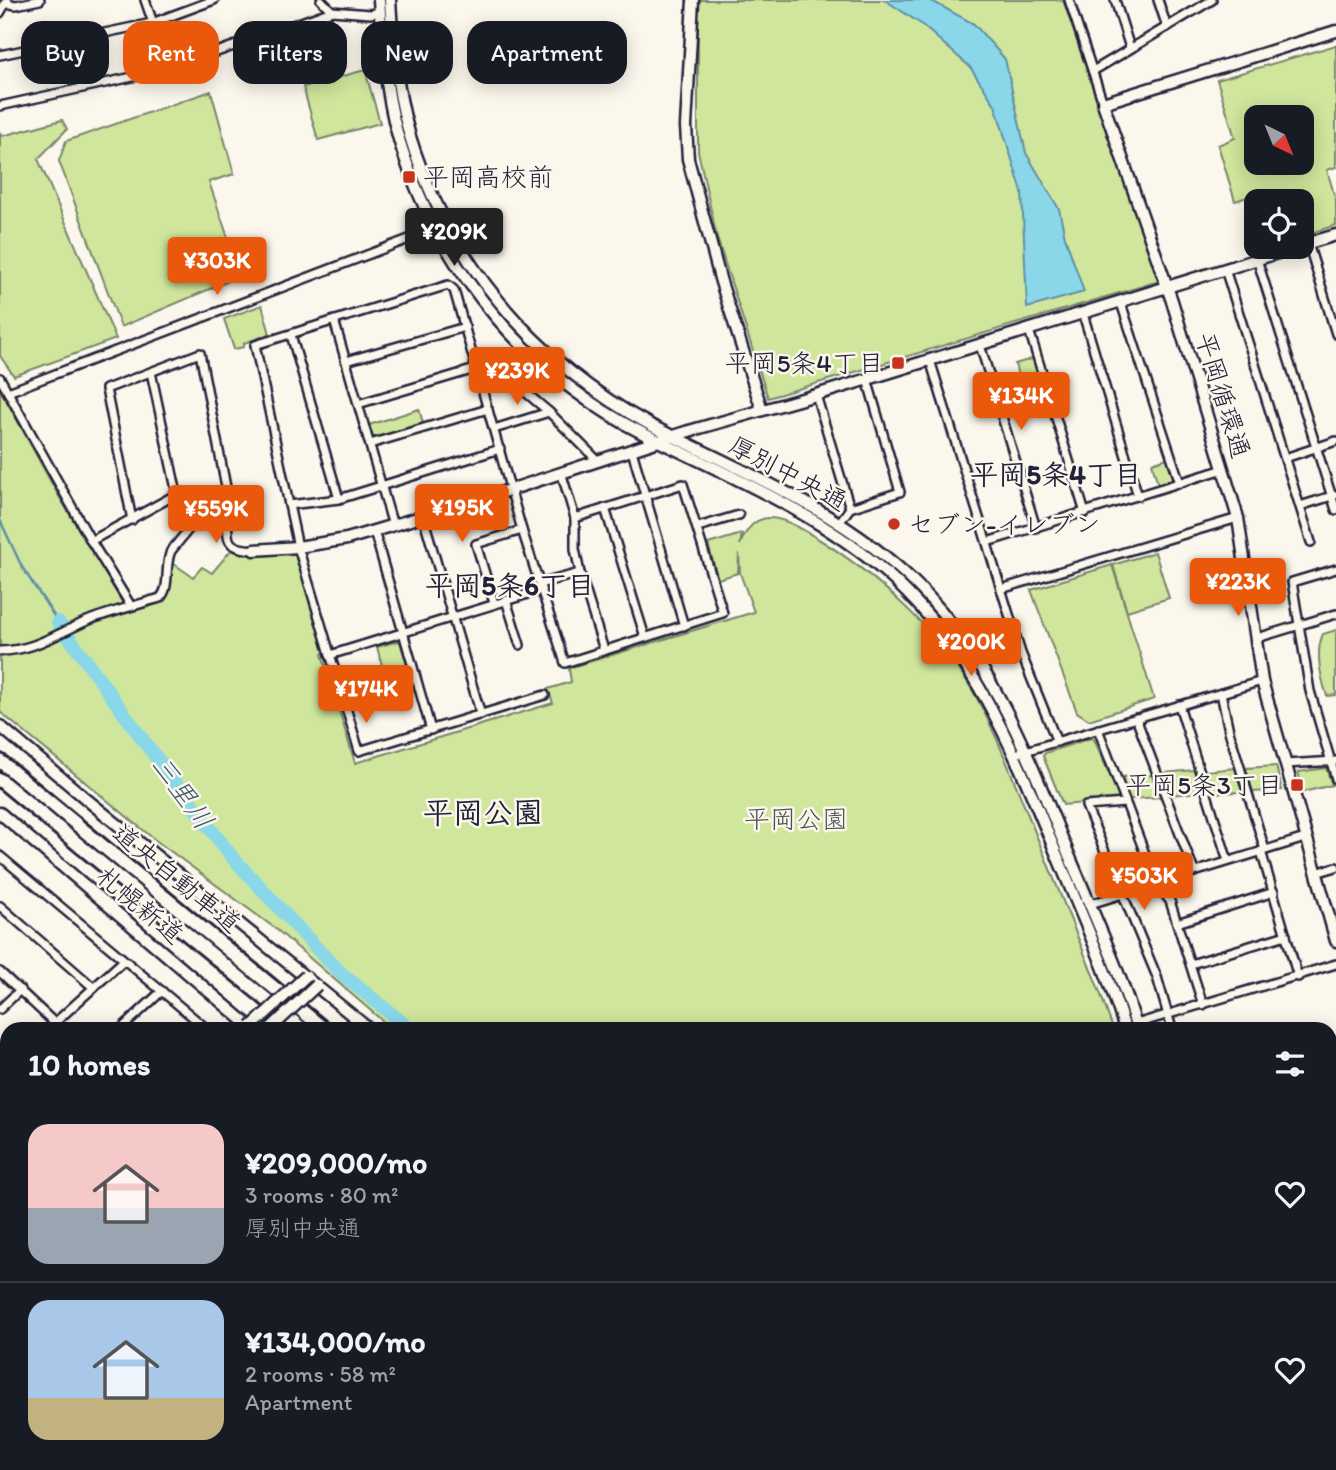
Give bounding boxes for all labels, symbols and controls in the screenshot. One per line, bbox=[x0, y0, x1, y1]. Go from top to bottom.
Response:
chip: Buy bbox=[21, 21, 109, 84]
chip: Rent bbox=[123, 21, 219, 84]
chip: Filters bbox=[233, 21, 347, 84]
chip: New bbox=[361, 21, 453, 84]
chip: Apartment bbox=[467, 21, 627, 84]
north arrow bbox=[1244, 105, 1314, 175]
map controls bbox=[1244, 105, 1314, 259]
place label: 平岡高校前 bbox=[423, 161, 553, 193]
marker: 平岡高校前 bbox=[401, 169, 417, 185]
button: locate bbox=[1244, 189, 1314, 259]
pin: ¥209K bbox=[405, 208, 503, 268]
text: ¥209K bbox=[421, 217, 487, 245]
pin: ¥303K bbox=[168, 238, 266, 297]
text: ¥303K bbox=[184, 246, 250, 274]
street label: 平岡循環通 bbox=[1189, 328, 1257, 462]
place label: 平岡5条4丁目 bbox=[725, 347, 884, 379]
pin: ¥239K bbox=[468, 348, 566, 407]
marker: 平岡5条4丁目 bbox=[890, 355, 906, 371]
text: ¥239K bbox=[485, 356, 549, 384]
pin: ¥134K bbox=[972, 372, 1070, 432]
text: ¥134K bbox=[989, 381, 1053, 409]
street label: 厚別中央通 bbox=[723, 428, 853, 518]
district label: 平岡5条4丁目 bbox=[970, 457, 1142, 491]
pin: ¥195K bbox=[413, 484, 511, 544]
pin: ¥559K bbox=[167, 486, 265, 545]
text: ¥195K bbox=[431, 493, 493, 521]
text: ¥559K bbox=[184, 494, 248, 522]
place label: セブン-イレブン bbox=[908, 508, 1100, 540]
marker: セブン-イレブン bbox=[886, 516, 902, 532]
pin: ¥223K bbox=[1189, 558, 1287, 618]
text: ¥223K bbox=[1206, 567, 1270, 595]
district label: 平岡5条6丁目 bbox=[425, 568, 595, 602]
pin: ¥200K bbox=[922, 618, 1020, 678]
text: ¥200K bbox=[937, 627, 1005, 655]
pin: ¥174K bbox=[317, 666, 415, 725]
text: ¥174K bbox=[334, 674, 398, 702]
water label: 三里川 bbox=[145, 748, 221, 836]
place label: 平岡5条3丁目 bbox=[1125, 769, 1283, 801]
marker: 平岡5条3丁目 bbox=[1289, 777, 1305, 793]
district label: 平岡公園 bbox=[423, 794, 543, 831]
park label: 平岡公園 bbox=[744, 803, 848, 835]
street label: 道央自動車道 bbox=[106, 816, 248, 940]
pin: ¥503K bbox=[1095, 852, 1193, 912]
street label: 札幌新道 bbox=[90, 859, 190, 951]
text: ¥503K bbox=[1111, 861, 1177, 889]
icon: filters bbox=[1271, 1045, 1309, 1083]
text: 10 homes bbox=[28, 1046, 151, 1083]
text: ¥209,000/mo bbox=[245, 1144, 427, 1181]
icon: home bbox=[84, 1152, 168, 1236]
icon: heart bbox=[1271, 1175, 1309, 1213]
text: 3 rooms · 80 m² bbox=[245, 1181, 399, 1209]
text: 厚別中央通 bbox=[245, 1214, 360, 1242]
text: ¥134,000/mo bbox=[245, 1323, 426, 1360]
icon: home bbox=[84, 1328, 168, 1412]
icon: heart bbox=[1271, 1351, 1309, 1389]
text: 2 rooms · 58 m² bbox=[245, 1360, 396, 1388]
text: Apartment bbox=[245, 1388, 352, 1416]

